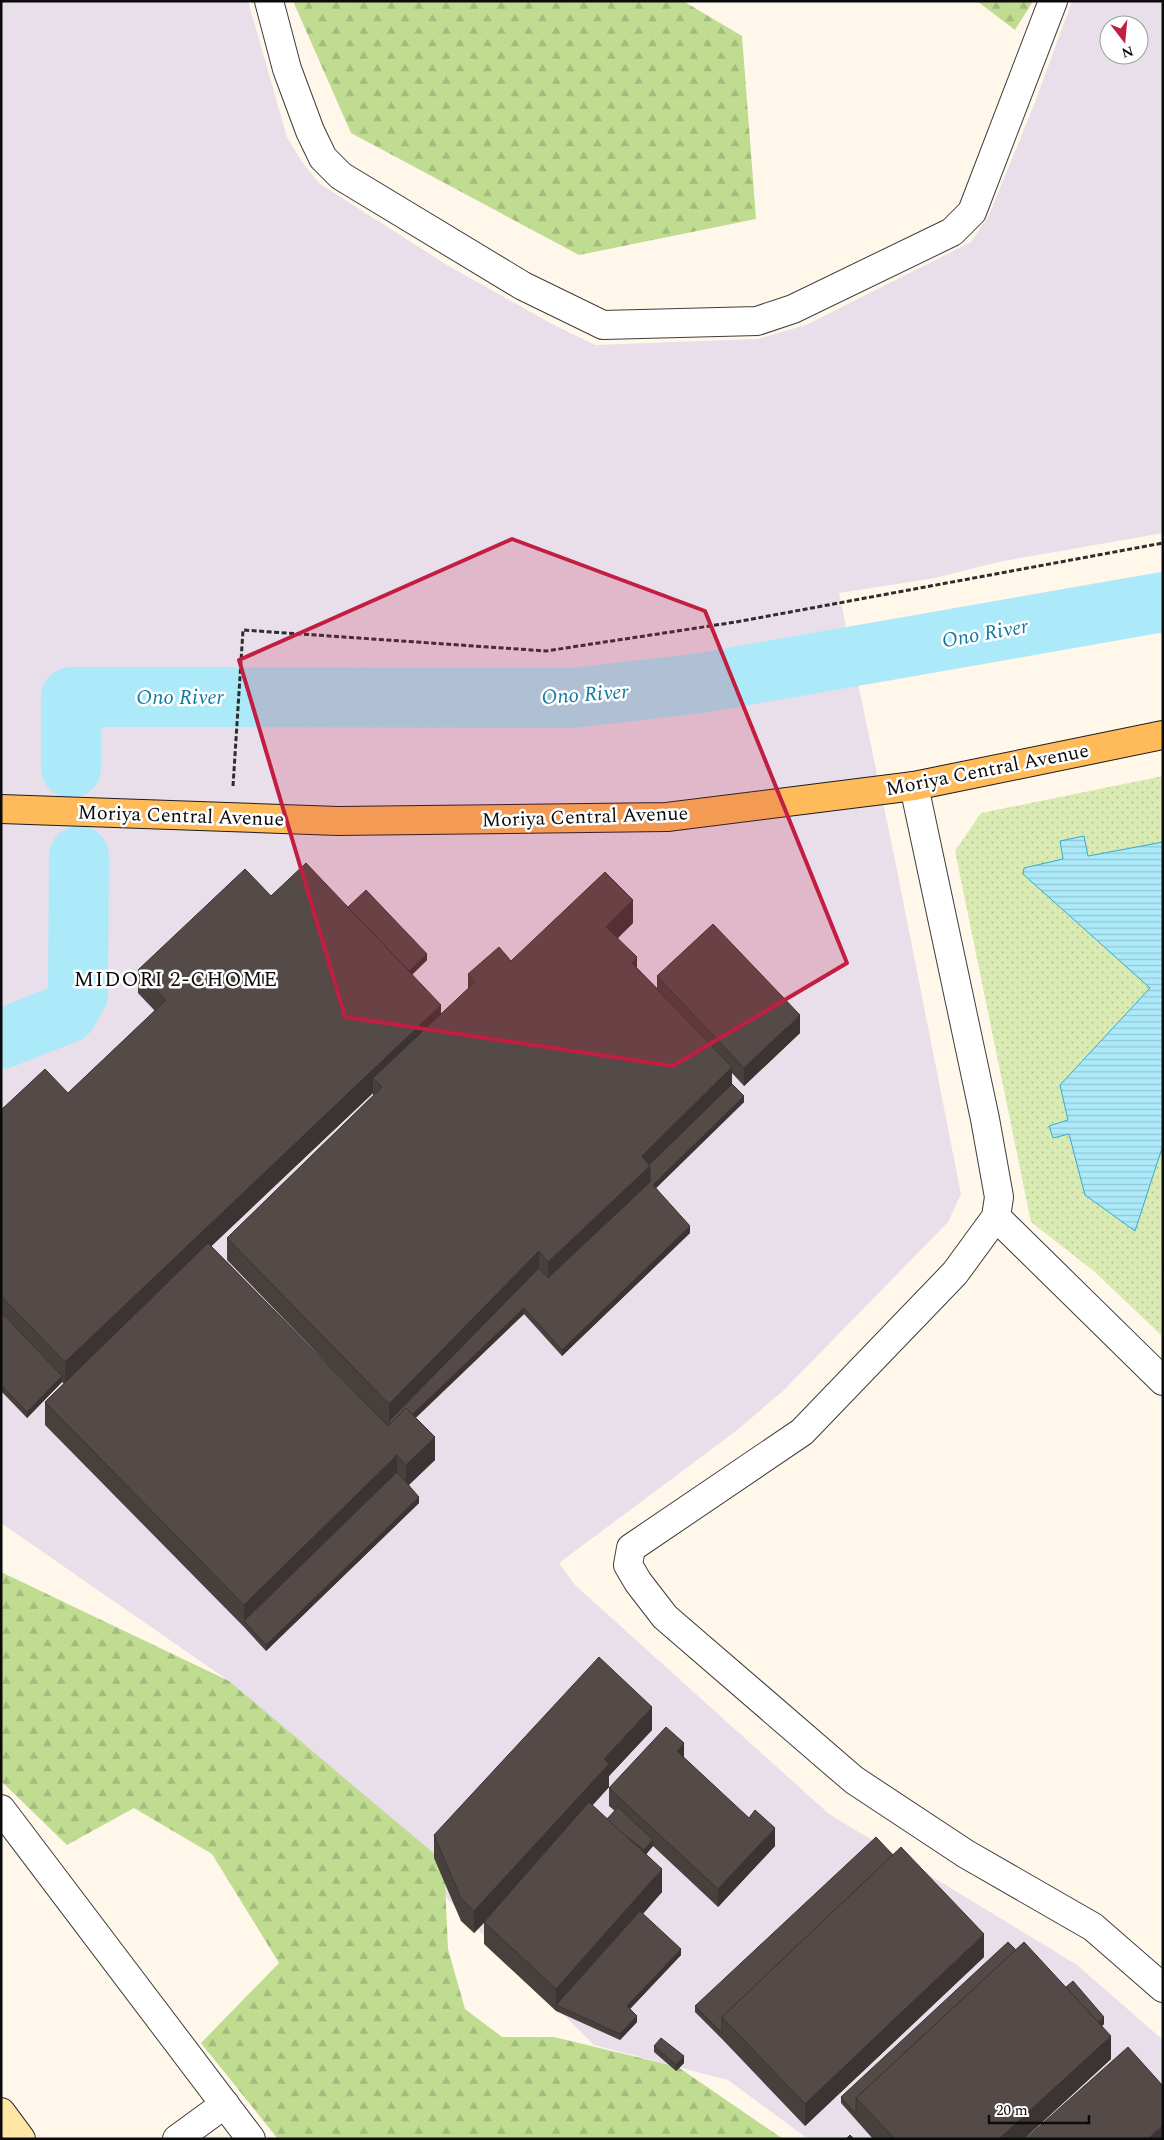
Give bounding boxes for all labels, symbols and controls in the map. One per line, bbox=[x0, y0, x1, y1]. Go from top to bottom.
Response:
north arrow bbox=[1099, 15, 1149, 65]
text: N bbox=[1119, 40, 1136, 64]
water label: Ono River bbox=[939, 611, 1032, 657]
water label: Ono River bbox=[540, 676, 631, 714]
water label: Ono River bbox=[136, 682, 224, 714]
street label: Moriya Central Avenue bbox=[883, 736, 1091, 804]
street label: Moriya Central Avenue bbox=[77, 797, 285, 835]
street label: Moriya Central Avenue bbox=[481, 798, 689, 836]
district label: MIDORI 2-CHOME bbox=[74, 964, 278, 996]
scale bar bbox=[989, 2092, 1089, 2124]
text: 20 m bbox=[996, 2099, 1028, 2122]

